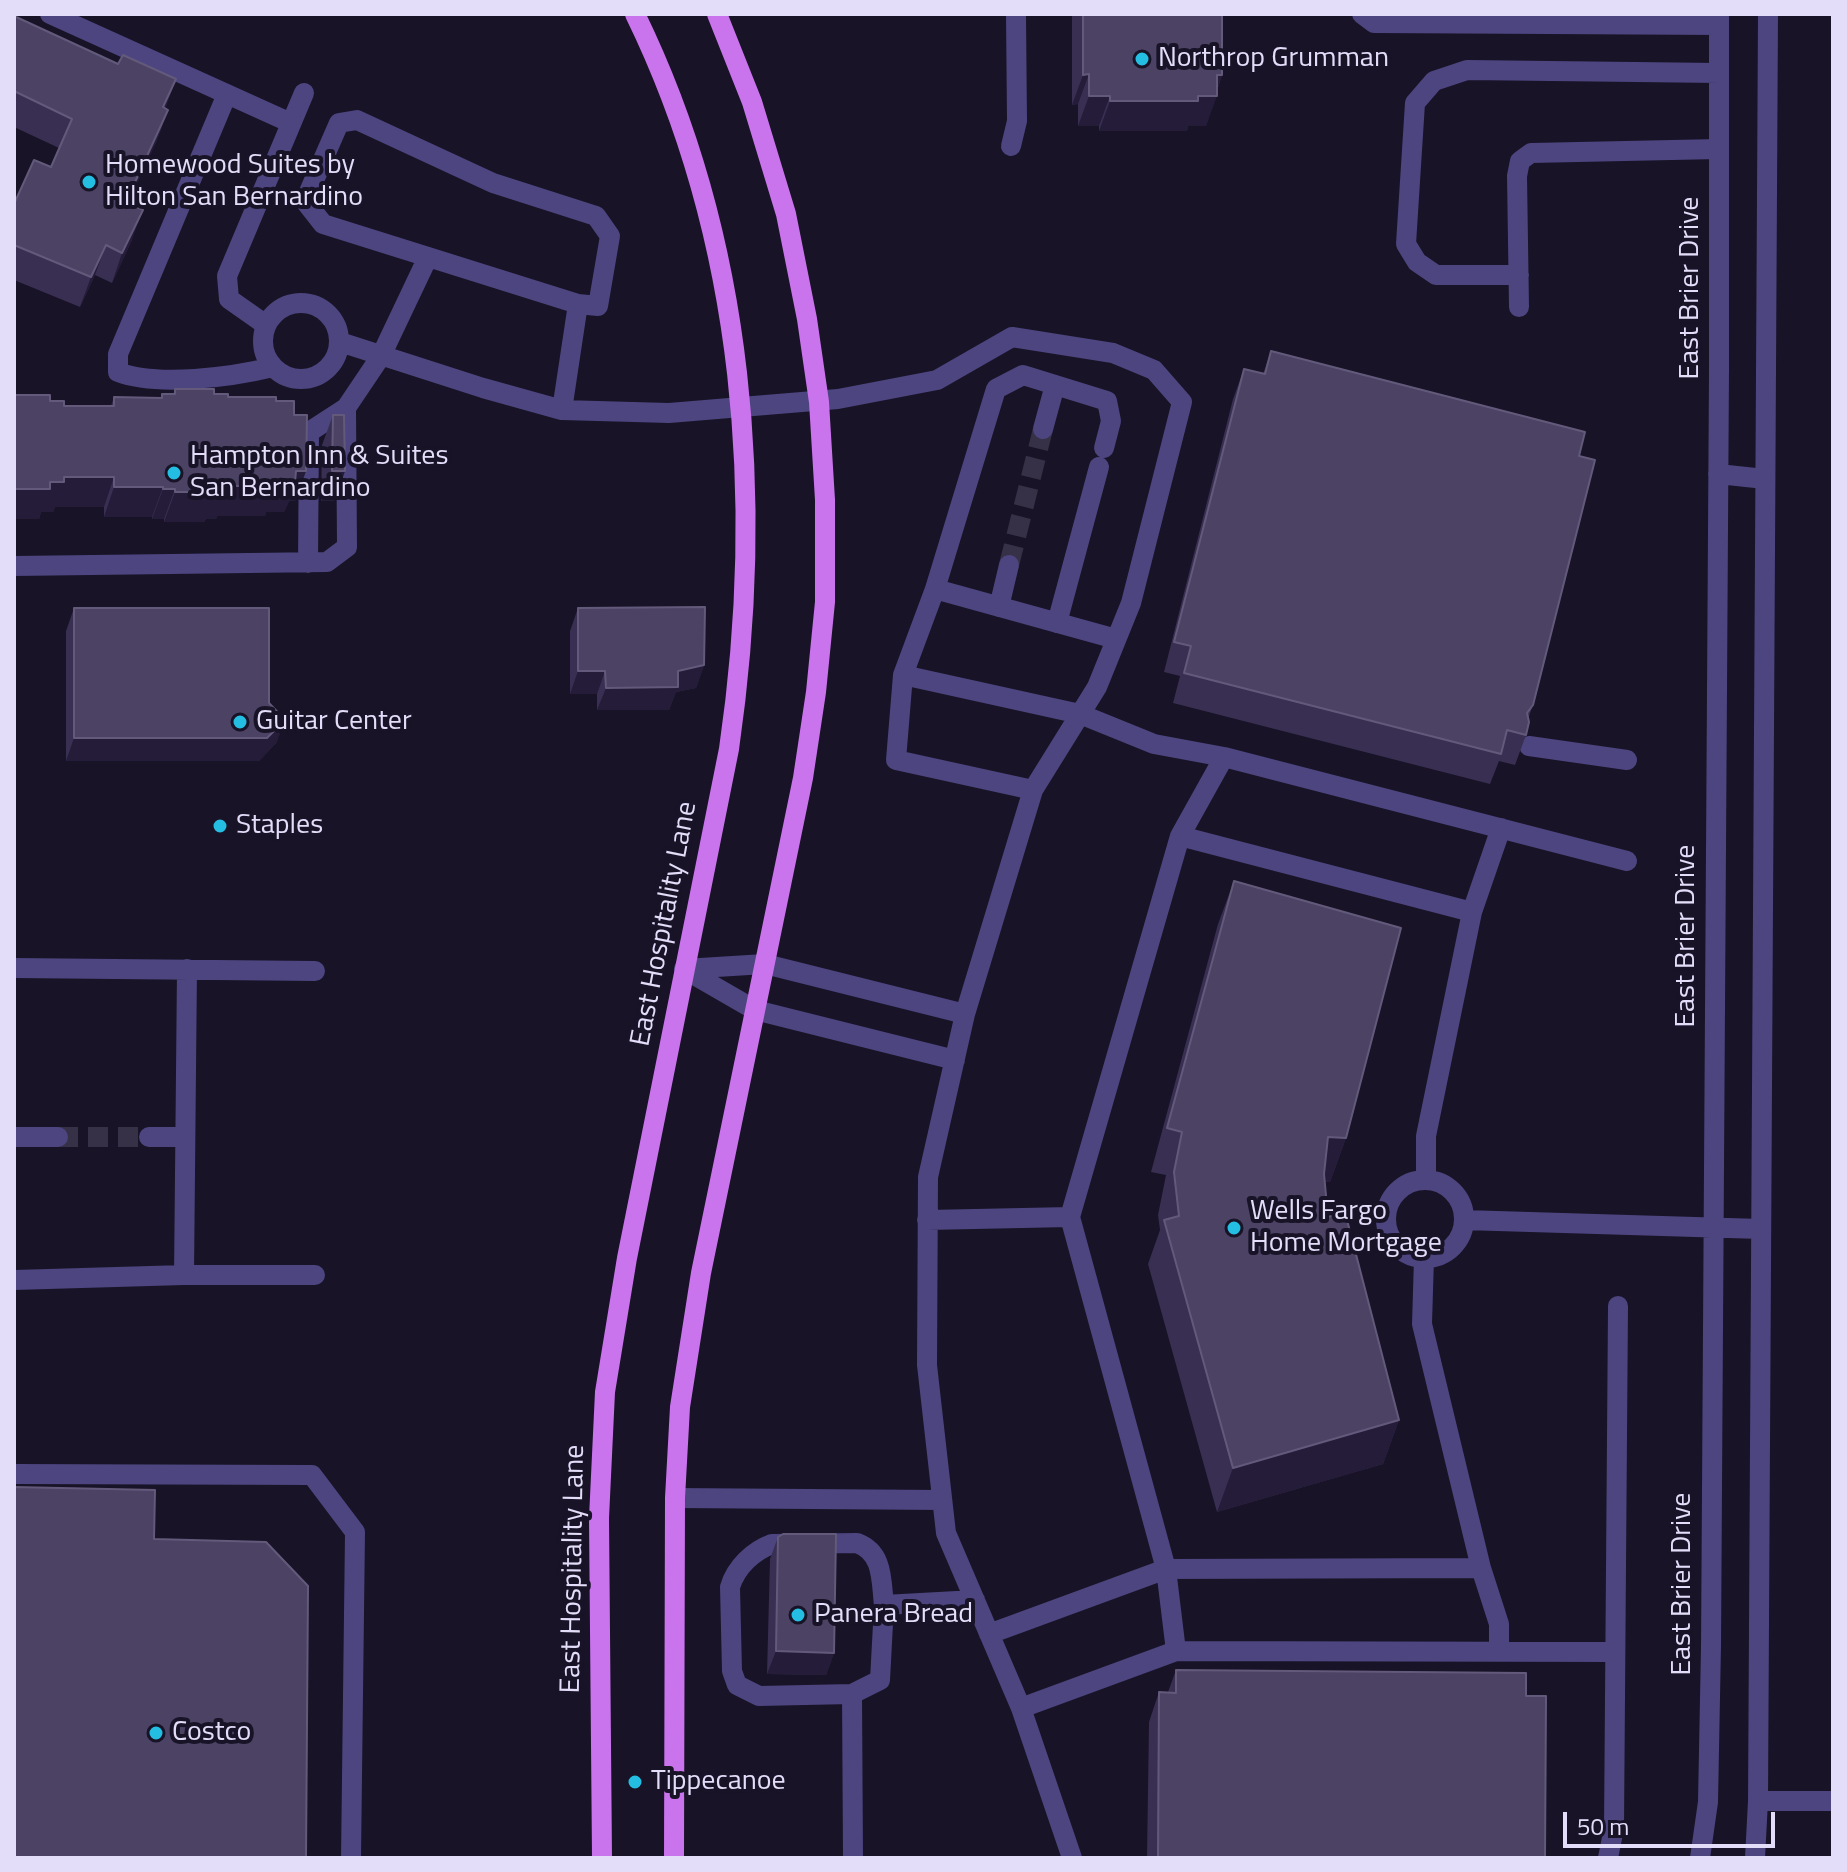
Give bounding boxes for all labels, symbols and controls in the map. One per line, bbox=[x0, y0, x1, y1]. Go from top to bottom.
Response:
place label: Northrop Grumman bbox=[1158, 42, 1389, 76]
marker: Northrop Grumman bbox=[1133, 50, 1151, 68]
place label: Homewood Suites by Hilton San Bernardino bbox=[105, 149, 363, 215]
marker: Homewood Suites by Hilton San Bernardino bbox=[80, 173, 98, 191]
street label: East Brier Drive bbox=[1674, 197, 1708, 379]
place label: Hampton Inn & Suites San Bernardino bbox=[190, 440, 449, 506]
marker: Hampton Inn & Suites San Bernardino bbox=[165, 464, 183, 482]
place label: Guitar Center bbox=[256, 705, 412, 739]
marker: Guitar Center bbox=[231, 713, 249, 731]
street label: East Hospitality Lane bbox=[625, 799, 705, 1049]
place label: Staples bbox=[236, 809, 323, 843]
marker: Staples bbox=[211, 817, 229, 835]
street label: East Brier Drive bbox=[1670, 845, 1704, 1027]
place label: Wells Fargo Home Mortgage bbox=[1250, 1195, 1442, 1261]
marker: Wells Fargo Home Mortgage bbox=[1225, 1219, 1243, 1237]
street label: East Hospitality Lane bbox=[555, 1444, 593, 1694]
street label: East Brier Drive bbox=[1666, 1493, 1700, 1675]
place label: Panera Bread bbox=[814, 1598, 973, 1632]
marker: Panera Bread bbox=[789, 1606, 807, 1624]
place label: Costco bbox=[172, 1716, 251, 1750]
marker: Costco bbox=[147, 1724, 165, 1742]
place label: Tippecanoe bbox=[651, 1765, 786, 1799]
marker: Tippecanoe bbox=[626, 1773, 644, 1791]
scale bar bbox=[1567, 1796, 1779, 1846]
text: 50 m bbox=[1577, 1808, 1629, 1844]

